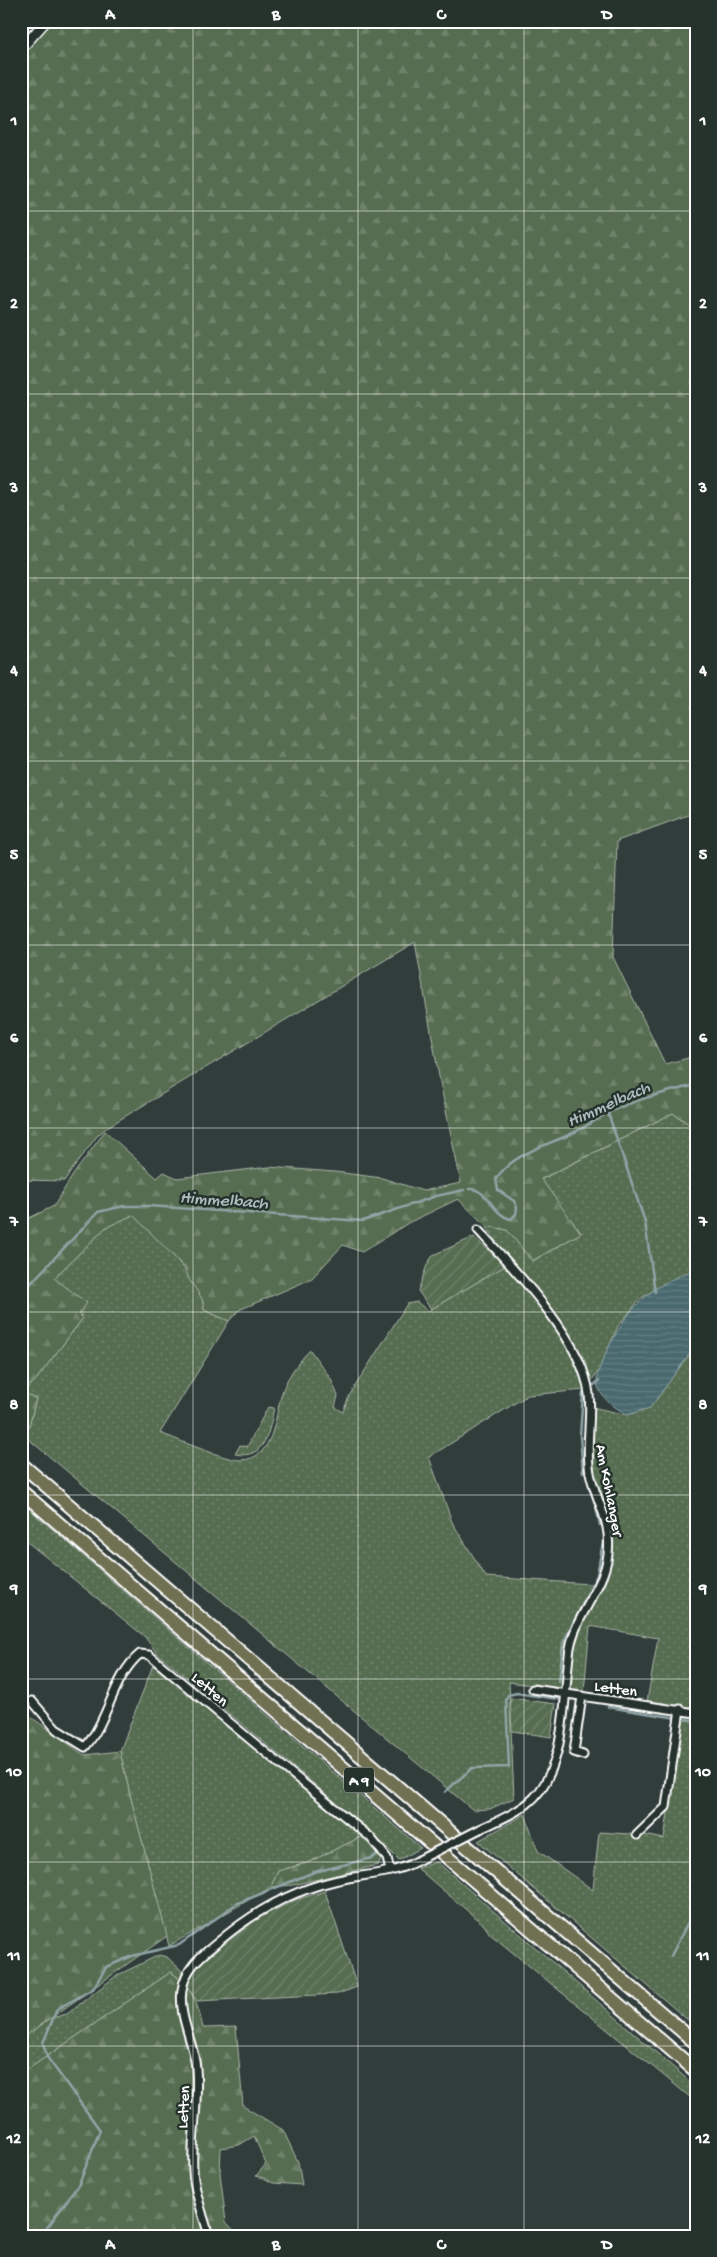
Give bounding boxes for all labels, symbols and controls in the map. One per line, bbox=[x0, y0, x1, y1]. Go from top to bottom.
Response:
text: A bbox=[104, 7, 116, 26]
text: B bbox=[271, 7, 281, 26]
text: C bbox=[436, 7, 447, 26]
text: D bbox=[600, 7, 613, 26]
text: 1 bbox=[10, 113, 17, 132]
text: 1 bbox=[699, 113, 706, 132]
text: 2 bbox=[10, 296, 18, 315]
text: 2 bbox=[699, 296, 707, 315]
text: 3 bbox=[9, 480, 18, 499]
text: 3 bbox=[698, 480, 707, 499]
text: 4 bbox=[9, 663, 18, 682]
text: 4 bbox=[698, 663, 707, 682]
text: 5 bbox=[10, 847, 19, 866]
text: 5 bbox=[699, 847, 708, 866]
text: 6 bbox=[10, 1030, 19, 1049]
text: 6 bbox=[699, 1030, 708, 1049]
water label: Himmelbach bbox=[564, 1078, 654, 1133]
water label: Himmelbach bbox=[179, 1188, 269, 1215]
text: 7 bbox=[9, 1214, 19, 1233]
text: 7 bbox=[698, 1214, 708, 1233]
text: 8 bbox=[10, 1397, 19, 1416]
text: 8 bbox=[699, 1397, 708, 1416]
street label: Am Kohlanger bbox=[589, 1443, 626, 1540]
text: 9 bbox=[9, 1581, 18, 1600]
text: 9 bbox=[698, 1581, 707, 1600]
street label: Letten bbox=[186, 1669, 231, 1712]
street label: Letten bbox=[593, 1678, 639, 1703]
text: 10 bbox=[5, 1764, 22, 1783]
text: 10 bbox=[694, 1764, 711, 1783]
road number: A 9 bbox=[344, 1768, 374, 1792]
text: 11 bbox=[7, 1948, 20, 1967]
text: 11 bbox=[696, 1948, 709, 1967]
street label: Letten bbox=[175, 2085, 196, 2129]
text: 12 bbox=[6, 2131, 21, 2150]
text: 12 bbox=[695, 2131, 710, 2150]
text: A bbox=[104, 2237, 116, 2256]
text: B bbox=[271, 2237, 281, 2256]
text: C bbox=[436, 2237, 447, 2256]
text: D bbox=[600, 2237, 613, 2256]

